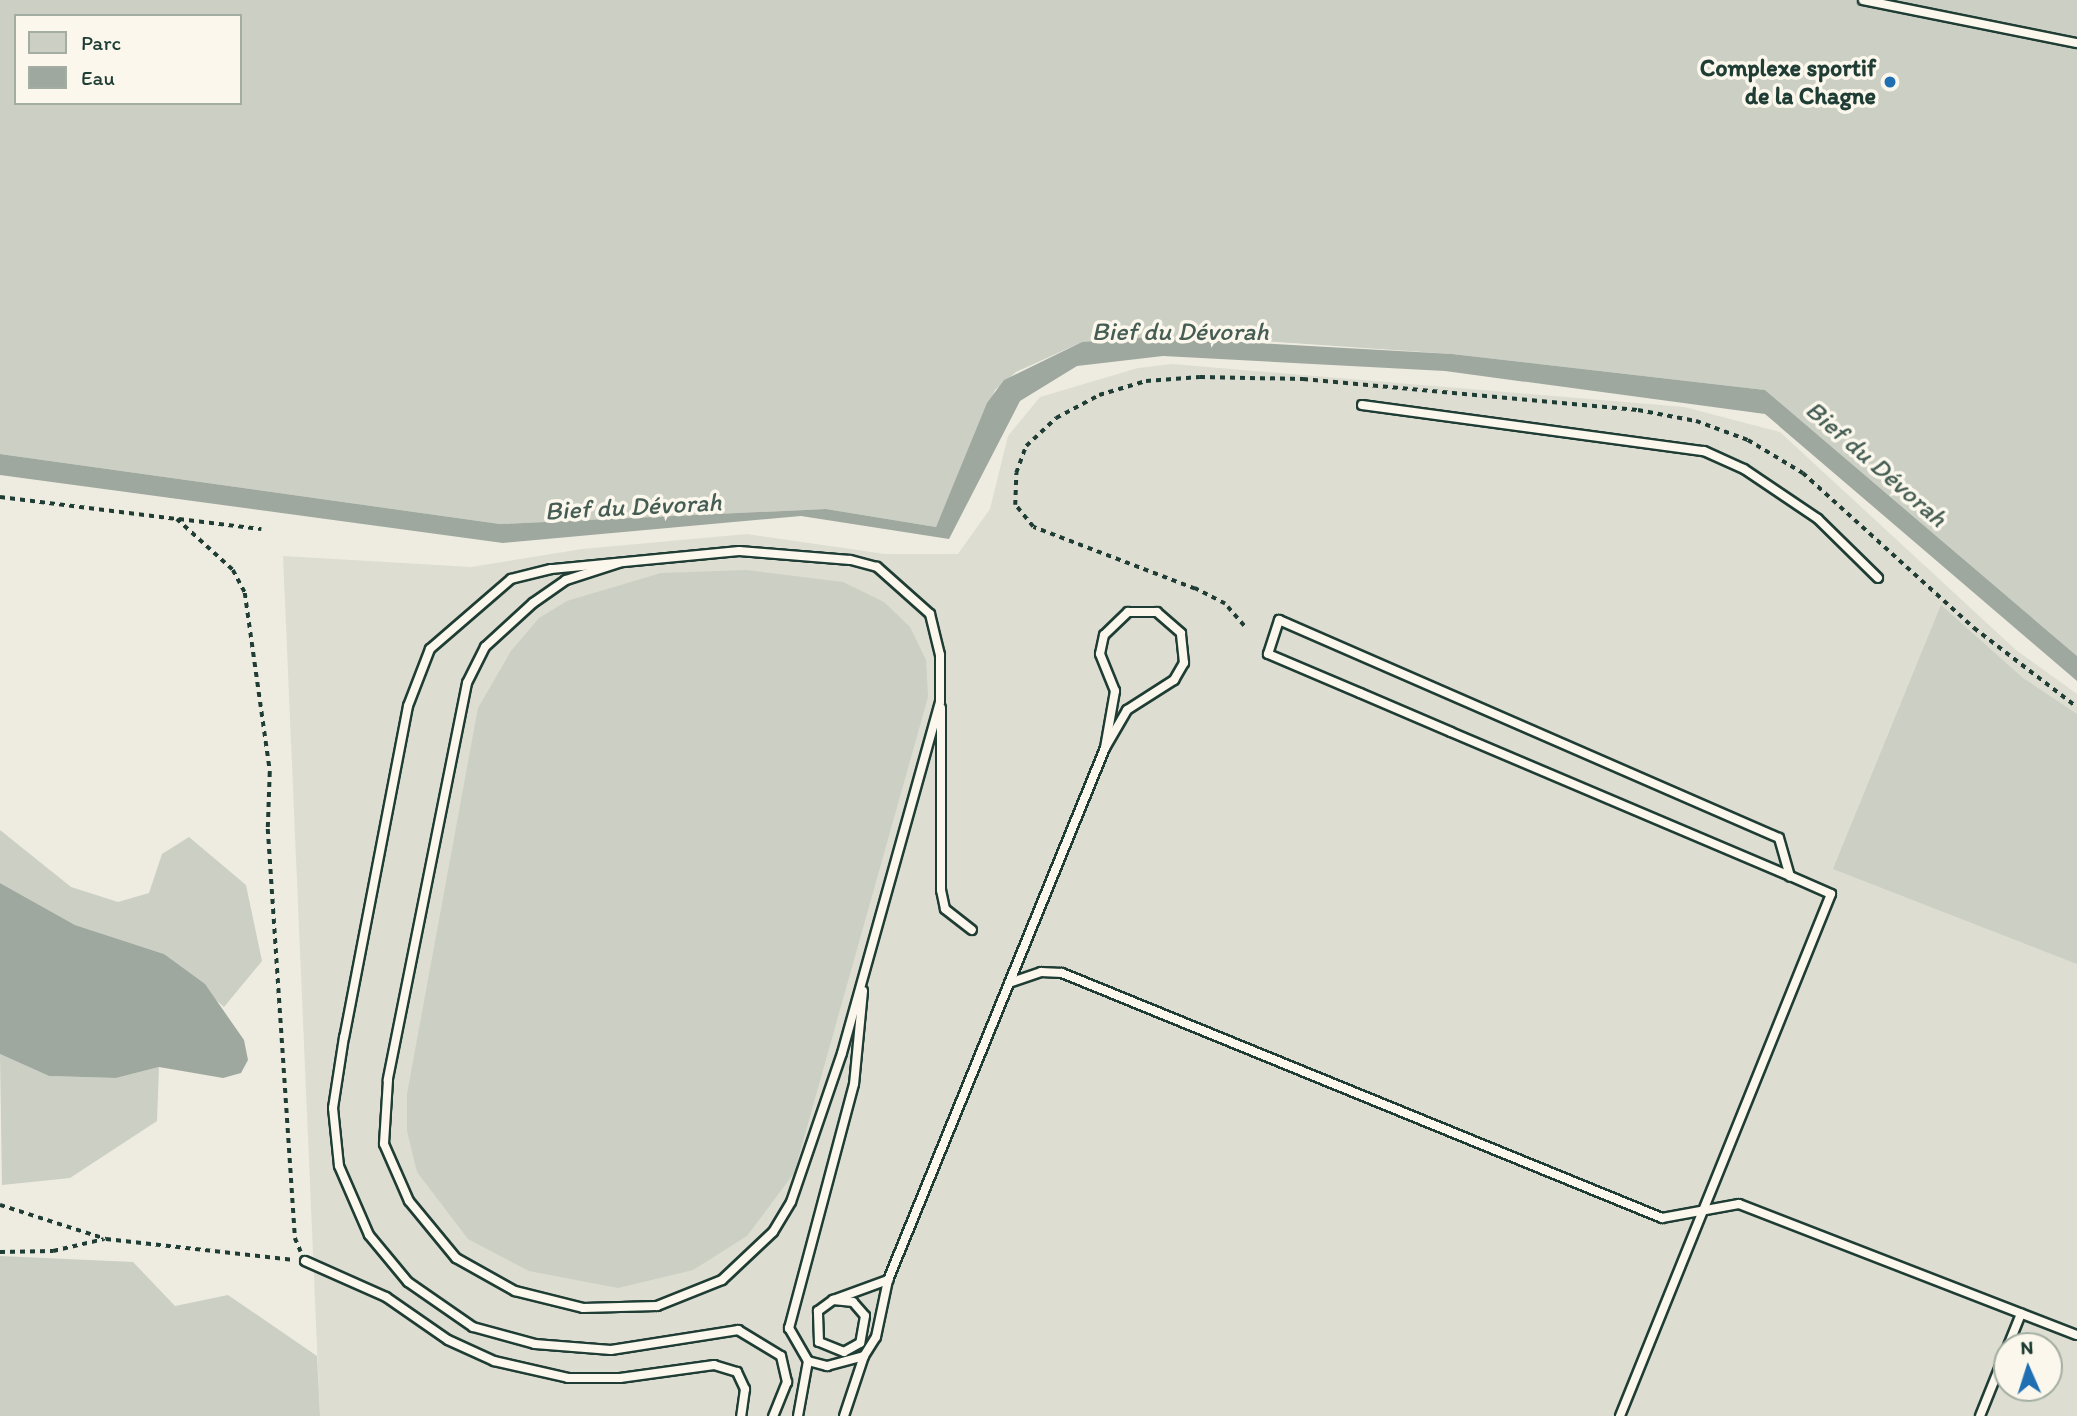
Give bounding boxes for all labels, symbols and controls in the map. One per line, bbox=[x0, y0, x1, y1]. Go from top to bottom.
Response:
legend bbox=[14, 14, 242, 105]
text: Parc bbox=[81, 30, 121, 55]
place label: Complexe sportif de la Chagne bbox=[1701, 54, 1876, 110]
text: Eau bbox=[81, 65, 115, 90]
marker: Complexe sportif de la Chagne bbox=[1882, 74, 1898, 90]
water label: Bief du Dévorah bbox=[1091, 316, 1269, 348]
water label: Bief du Dévorah bbox=[1799, 394, 1953, 534]
water label: Bief du Dévorah bbox=[544, 487, 722, 527]
north arrow bbox=[1993, 1332, 2063, 1402]
text: N bbox=[2020, 1336, 2034, 1359]

